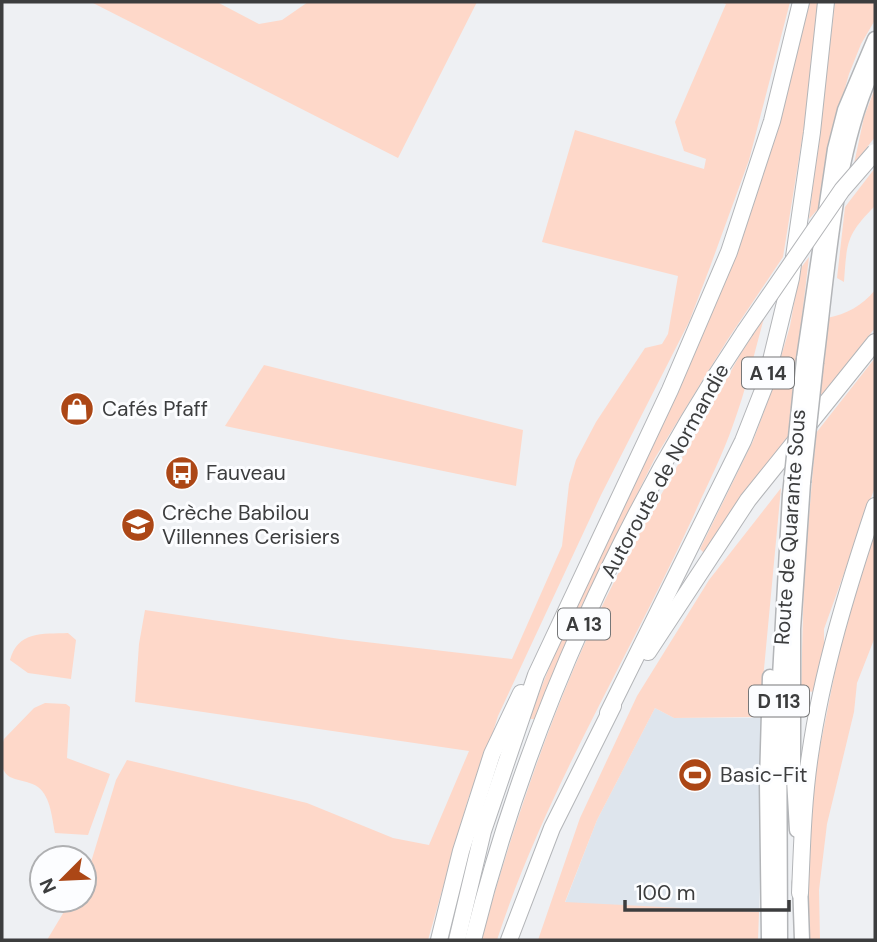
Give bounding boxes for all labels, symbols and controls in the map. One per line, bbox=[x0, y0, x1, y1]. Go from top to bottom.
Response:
road number: A 14 bbox=[742, 358, 794, 388]
street label: Autoroute de Normandie bbox=[594, 359, 736, 583]
shop icon: Cafés Pfaff bbox=[58, 390, 96, 428]
place label: Cafés Pfaff bbox=[102, 395, 208, 423]
street label: Route de Quarante Sous bbox=[768, 408, 812, 646]
bus stop icon: Fauveau bbox=[163, 454, 201, 492]
place label: Fauveau bbox=[206, 459, 286, 487]
place label: Crèche Babilou Villennes Cerisiers bbox=[162, 499, 340, 551]
school or university icon: Crèche Babilou Villennes Cerisiers bbox=[119, 506, 157, 544]
road number: A 13 bbox=[558, 608, 610, 639]
road number: D 113 bbox=[749, 686, 809, 716]
sports icon: Basic-Fit bbox=[676, 756, 714, 794]
place label: Basic-Fit bbox=[720, 761, 808, 789]
north arrow bbox=[28, 844, 98, 914]
scale bar bbox=[625, 869, 790, 913]
text: N bbox=[34, 874, 62, 897]
text: 100 m bbox=[636, 879, 696, 907]

